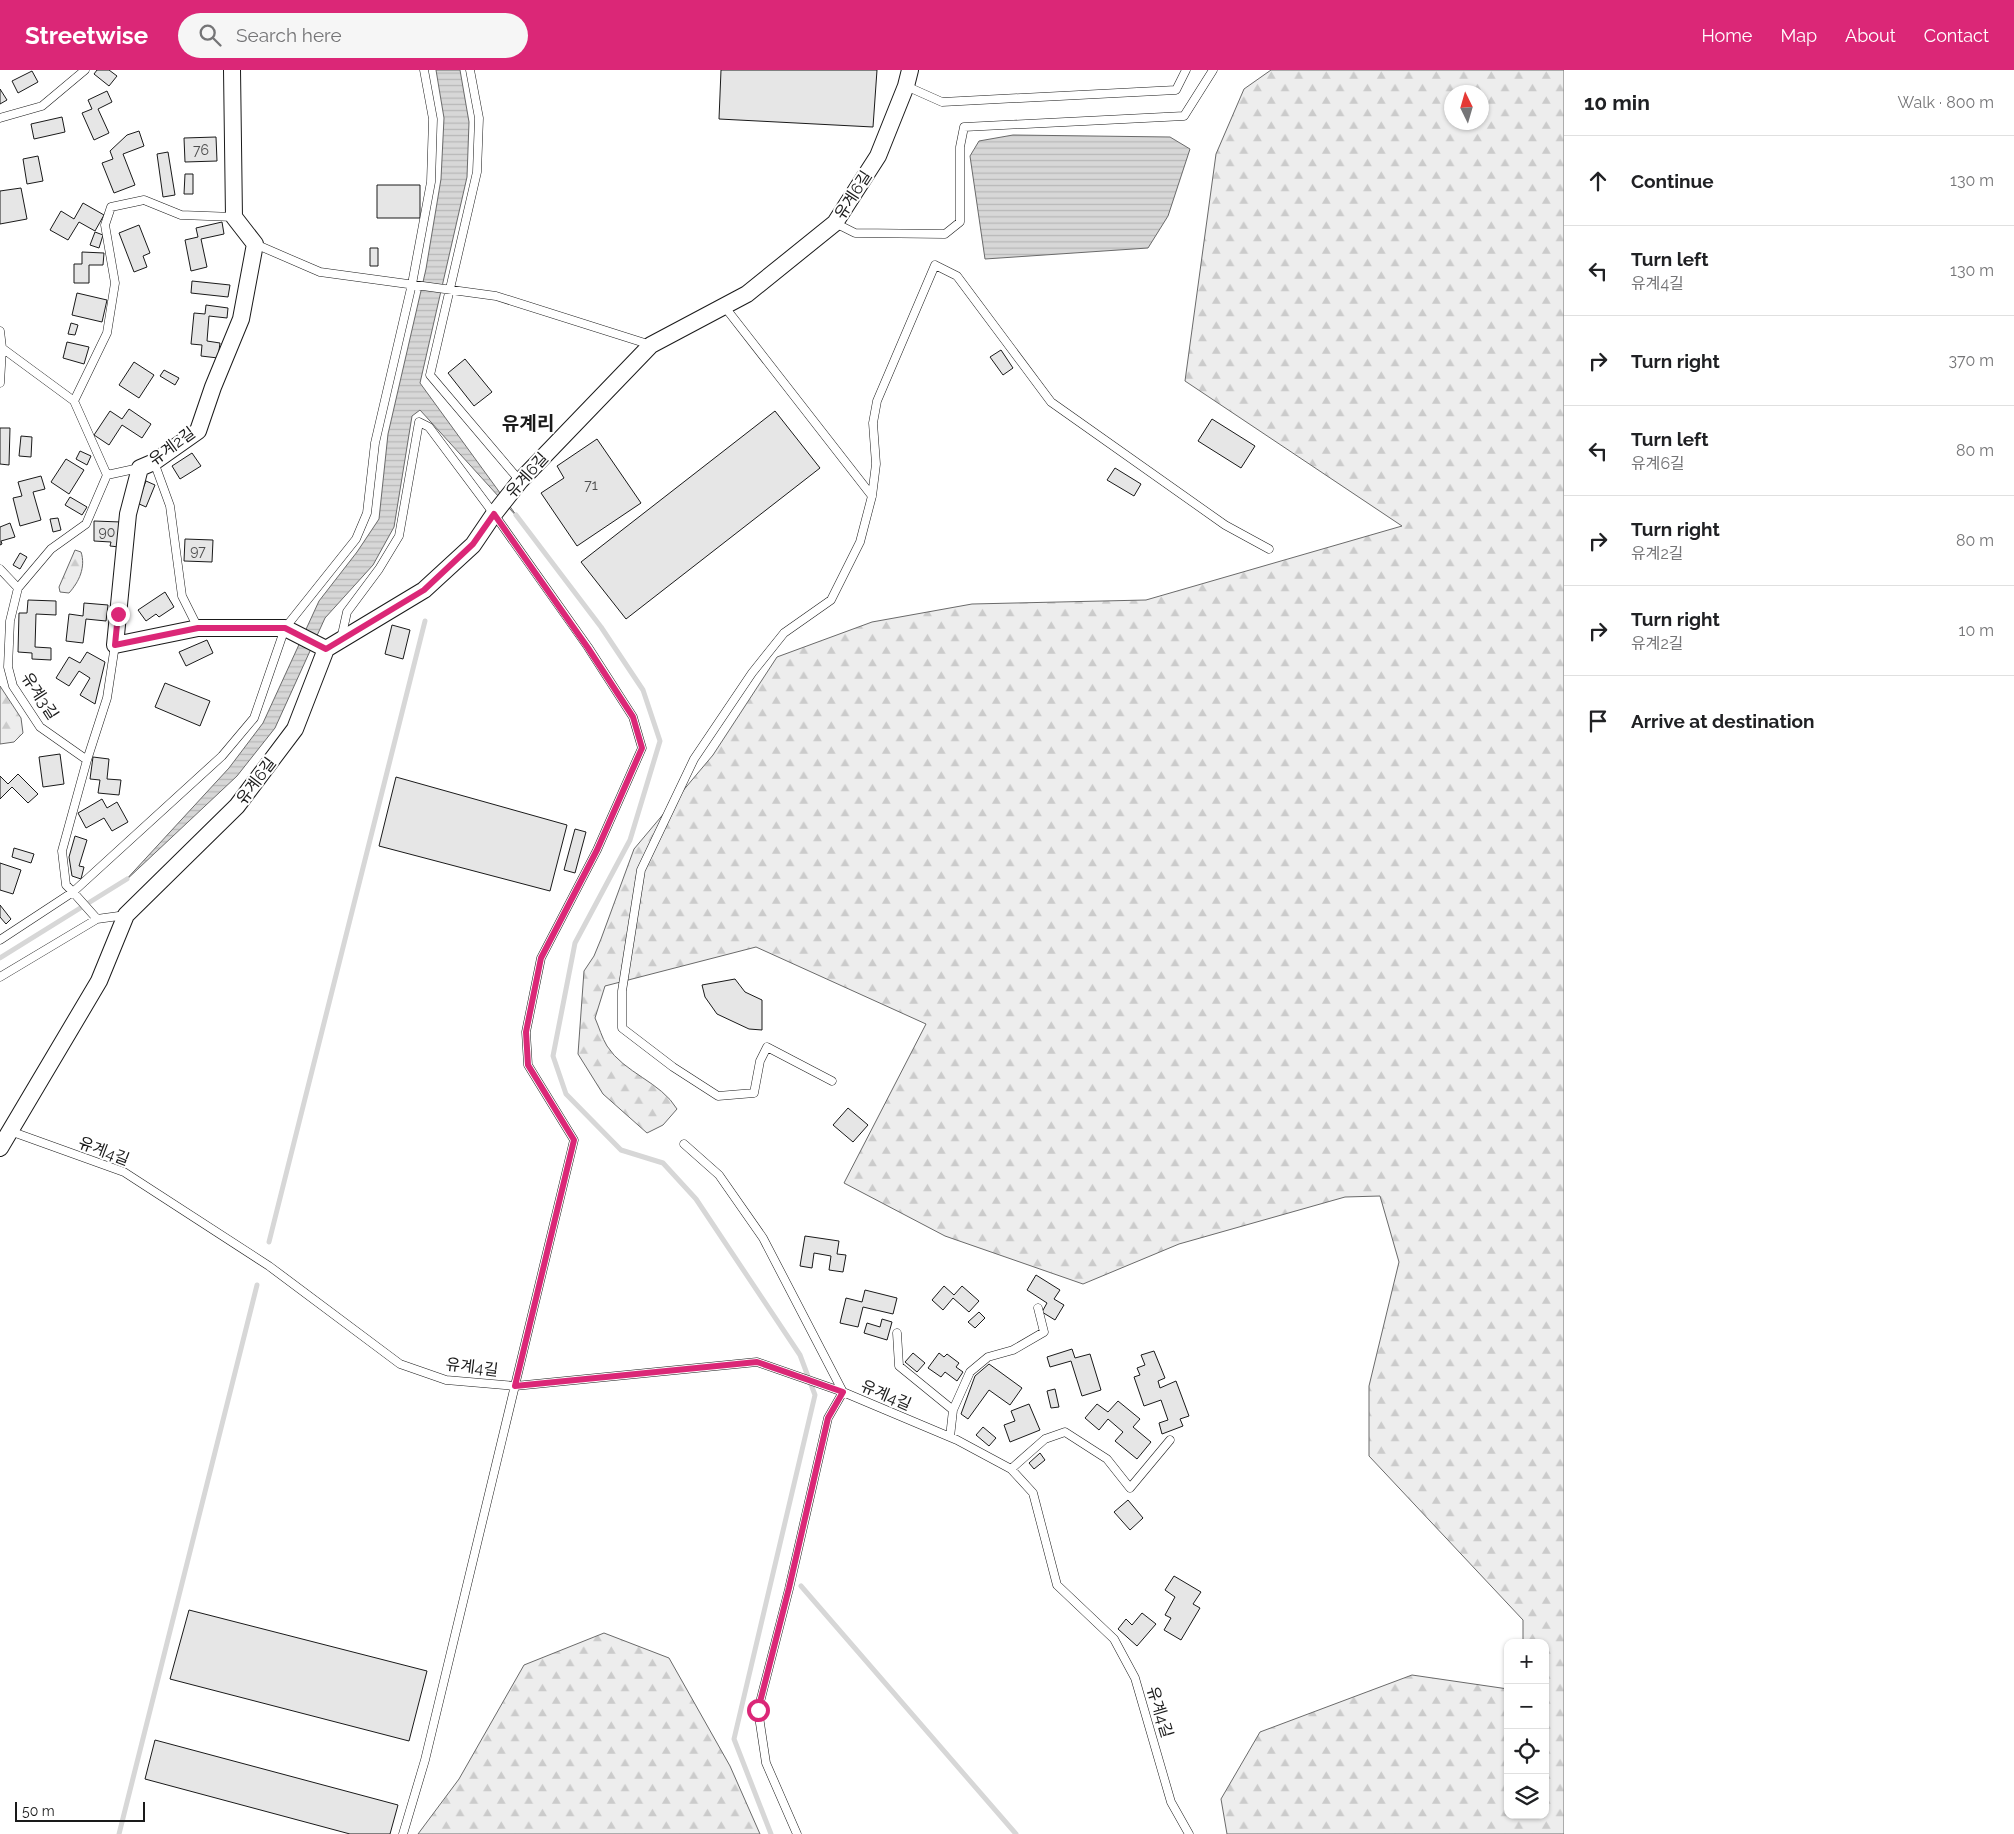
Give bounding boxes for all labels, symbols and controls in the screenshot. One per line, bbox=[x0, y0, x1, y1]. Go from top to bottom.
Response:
search box bbox=[178, 13, 528, 58]
text: Streetwise bbox=[25, 21, 148, 50]
icon: search bbox=[196, 21, 224, 49]
text: Search here bbox=[236, 24, 342, 46]
text: Home bbox=[1701, 25, 1752, 46]
text: Map bbox=[1780, 25, 1817, 46]
text: About bbox=[1845, 25, 1896, 46]
text: Contact bbox=[1924, 25, 1989, 46]
north arrow bbox=[1444, 85, 1489, 130]
text: 10 min bbox=[1584, 90, 1650, 115]
text: Walk · 800 m bbox=[1898, 93, 1994, 112]
house number: 76 bbox=[193, 142, 209, 158]
street label: 유계6길 bbox=[830, 167, 876, 223]
icon: ahead bbox=[1584, 167, 1612, 195]
text: Continue bbox=[1631, 170, 1714, 192]
text: 130 m bbox=[1950, 171, 1994, 190]
text: Turn left bbox=[1631, 248, 1708, 270]
icon: left bbox=[1584, 257, 1612, 285]
text: 130 m bbox=[1950, 261, 1994, 280]
text: 유계4길 bbox=[1631, 274, 1684, 293]
icon: right bbox=[1584, 347, 1612, 375]
text: Turn right bbox=[1631, 350, 1720, 372]
text: 370 m bbox=[1948, 351, 1994, 370]
district label: 유계리 bbox=[502, 412, 554, 434]
street label: 유계2길 bbox=[145, 423, 199, 469]
text: Turn left bbox=[1631, 428, 1708, 450]
icon: left bbox=[1584, 437, 1612, 465]
text: 80 m bbox=[1956, 441, 1994, 460]
street label: 유계6길 bbox=[502, 449, 552, 501]
text: 유계6길 bbox=[1631, 454, 1685, 473]
house number: 71 bbox=[584, 477, 598, 493]
text: Turn right bbox=[1631, 518, 1720, 540]
house number: 90 bbox=[99, 524, 115, 540]
icon: right bbox=[1584, 527, 1612, 555]
text: 80 m bbox=[1956, 531, 1994, 550]
house number: 97 bbox=[190, 543, 206, 559]
text: 유계2길 bbox=[1631, 544, 1684, 563]
route end bbox=[107, 603, 130, 626]
text: Turn right bbox=[1631, 608, 1720, 630]
icon: right bbox=[1584, 617, 1612, 645]
text: 10 m bbox=[1959, 621, 1994, 640]
text: 유계2길 bbox=[1631, 634, 1684, 653]
street label: 유계3길 bbox=[18, 669, 62, 723]
icon: arrive bbox=[1584, 707, 1612, 735]
text: Arrive at destination bbox=[1631, 710, 1815, 732]
street label: 유계6길 bbox=[232, 754, 280, 808]
street label: 유계4길 bbox=[76, 1133, 132, 1169]
street label: 유계4길 bbox=[445, 1354, 499, 1380]
street label: 유계4길 bbox=[858, 1376, 914, 1414]
map controls bbox=[1504, 1639, 1549, 1819]
button: + bbox=[1504, 1639, 1549, 1684]
street label: 유계4길 bbox=[1143, 1684, 1177, 1740]
button: − bbox=[1504, 1684, 1549, 1729]
route start bbox=[747, 1699, 770, 1722]
button: locate bbox=[1504, 1729, 1549, 1774]
button: layers bbox=[1504, 1774, 1549, 1819]
scale bar bbox=[15, 1799, 145, 1822]
text: 50 m bbox=[22, 1803, 55, 1819]

